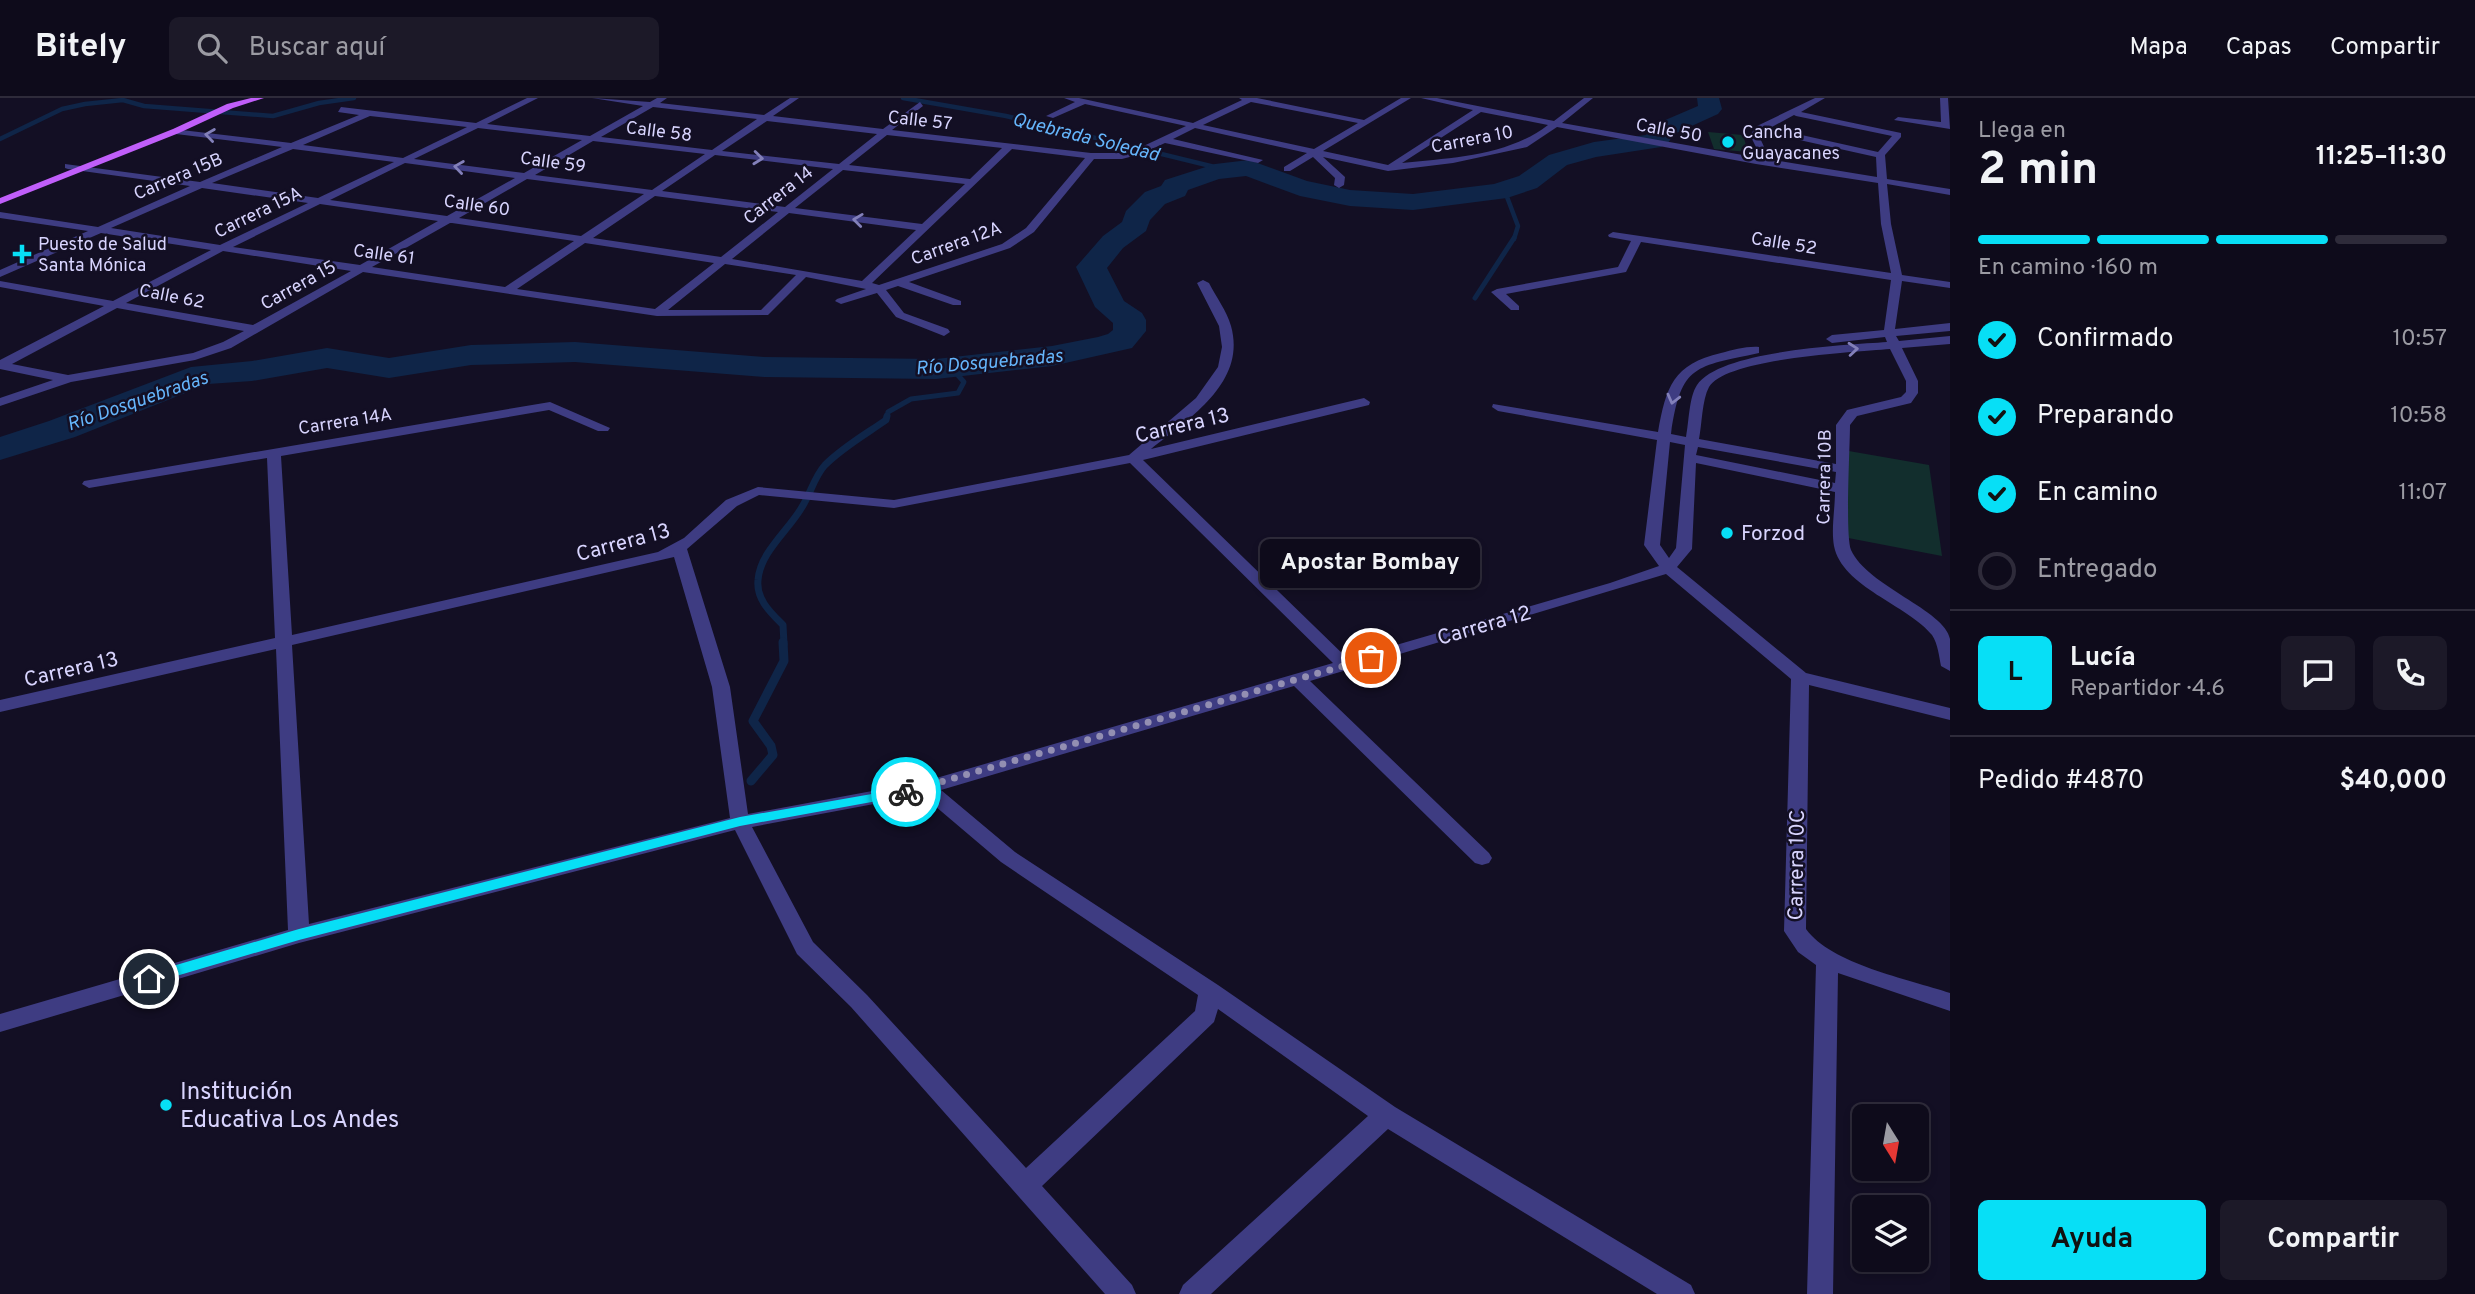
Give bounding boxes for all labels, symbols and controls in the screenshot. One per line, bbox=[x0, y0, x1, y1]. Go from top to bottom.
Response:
search box bbox=[169, 17, 659, 80]
text: Bitely bbox=[35, 27, 127, 69]
icon: search bbox=[193, 29, 231, 67]
text: Buscar aquí bbox=[249, 32, 385, 65]
text: Mapa bbox=[2130, 33, 2188, 63]
text: Capas bbox=[2226, 33, 2292, 63]
text: Compartir bbox=[2330, 33, 2440, 63]
street label: Calle 57 bbox=[886, 107, 953, 136]
water label: Quebrada Soledad bbox=[1010, 108, 1163, 168]
street label: Calle 50 bbox=[1634, 114, 1704, 149]
street label: Calle 58 bbox=[624, 117, 693, 148]
text: Llega en bbox=[1978, 117, 2066, 146]
street label: Carrera 10 bbox=[1429, 121, 1515, 160]
place label: Cancha Guayacanes bbox=[1742, 122, 1840, 166]
one-way arrow bbox=[204, 128, 216, 143]
marker: Cancha Guayacanes bbox=[1720, 134, 1736, 150]
text: 11:25–11:30 bbox=[2316, 141, 2447, 174]
text: 2 min bbox=[1978, 142, 2098, 201]
street label: Calle 59 bbox=[518, 147, 587, 179]
street label: Carrera 15B bbox=[130, 148, 227, 206]
one-way arrow bbox=[752, 151, 763, 166]
one-way arrow bbox=[453, 159, 464, 174]
street label: Carrera 14 bbox=[739, 162, 819, 231]
street label: Carrera 15A bbox=[211, 182, 306, 244]
street label: Calle 60 bbox=[442, 190, 511, 223]
one-way arrow bbox=[852, 212, 864, 227]
street label: Carrera 12A bbox=[908, 217, 1005, 271]
street label: Calle 52 bbox=[1749, 228, 1818, 261]
place label: Puesto de Salud Santa Mónica bbox=[38, 234, 167, 278]
street label: Calle 61 bbox=[352, 240, 416, 271]
marker: Puesto de Salud Santa Mónica bbox=[12, 244, 32, 264]
text: En camino · 160 m bbox=[1978, 254, 2158, 283]
street label: Carrera 15 bbox=[257, 256, 341, 316]
street label: Calle 62 bbox=[137, 280, 206, 315]
icon: check bbox=[1978, 321, 2016, 359]
text: Confirmado bbox=[2037, 323, 2174, 356]
text: 10:57 bbox=[2392, 325, 2447, 354]
one-way arrow bbox=[1848, 342, 1859, 357]
water label: Río Dosquebradas bbox=[914, 345, 1064, 381]
water label: Río Dosquebradas bbox=[64, 366, 212, 437]
one-way arrow bbox=[1667, 393, 1681, 405]
icon: check bbox=[1978, 398, 2016, 436]
text: Preparando bbox=[2037, 400, 2174, 433]
street label: Carrera 13 bbox=[1132, 402, 1232, 450]
text: 10:58 bbox=[2390, 402, 2447, 431]
street label: Carrera 14A bbox=[297, 404, 394, 441]
street label: Carrera 10B bbox=[1813, 429, 1838, 525]
icon: check bbox=[1978, 475, 2016, 513]
text: En camino bbox=[2037, 477, 2158, 510]
text: 11:07 bbox=[2399, 479, 2447, 508]
street label: Carrera 13 bbox=[573, 518, 673, 569]
place label: Forzod bbox=[1741, 521, 1805, 548]
marker: Forzod bbox=[1719, 525, 1735, 541]
callout: Apostar Bombay bbox=[1261, 539, 1481, 588]
text: Apostar Bombay bbox=[1281, 549, 1459, 578]
text: Entregado bbox=[2037, 554, 2157, 587]
street label: Carrera 12 bbox=[1434, 600, 1535, 653]
pin bbox=[1341, 628, 1401, 688]
button: chat bbox=[2281, 636, 2355, 710]
button: phone bbox=[2373, 636, 2447, 710]
icon: bag bbox=[1352, 639, 1390, 677]
text: Lucía bbox=[2070, 642, 2136, 675]
street label: Carrera 13 bbox=[21, 646, 121, 694]
text: L bbox=[2008, 657, 2022, 690]
text: Repartidor · 4.6 bbox=[2070, 675, 2225, 704]
courier bbox=[871, 757, 941, 827]
text: Pedido #4870 bbox=[1978, 765, 2144, 798]
text: $40,000 bbox=[2340, 765, 2447, 798]
icon: bike bbox=[887, 773, 925, 811]
street label: Carrera 10C bbox=[1783, 809, 1812, 921]
pin bbox=[119, 949, 179, 1009]
icon: home bbox=[130, 960, 168, 998]
place label: Institución Educativa Los Andes bbox=[180, 1078, 399, 1136]
marker: Institución Educativa Los Andes bbox=[158, 1097, 174, 1113]
north arrow bbox=[1852, 1104, 1928, 1181]
map controls bbox=[1852, 1104, 1929, 1272]
button: layers bbox=[1852, 1195, 1929, 1272]
button: Ayuda bbox=[1978, 1200, 2206, 1280]
button: Compartir bbox=[2220, 1200, 2447, 1280]

